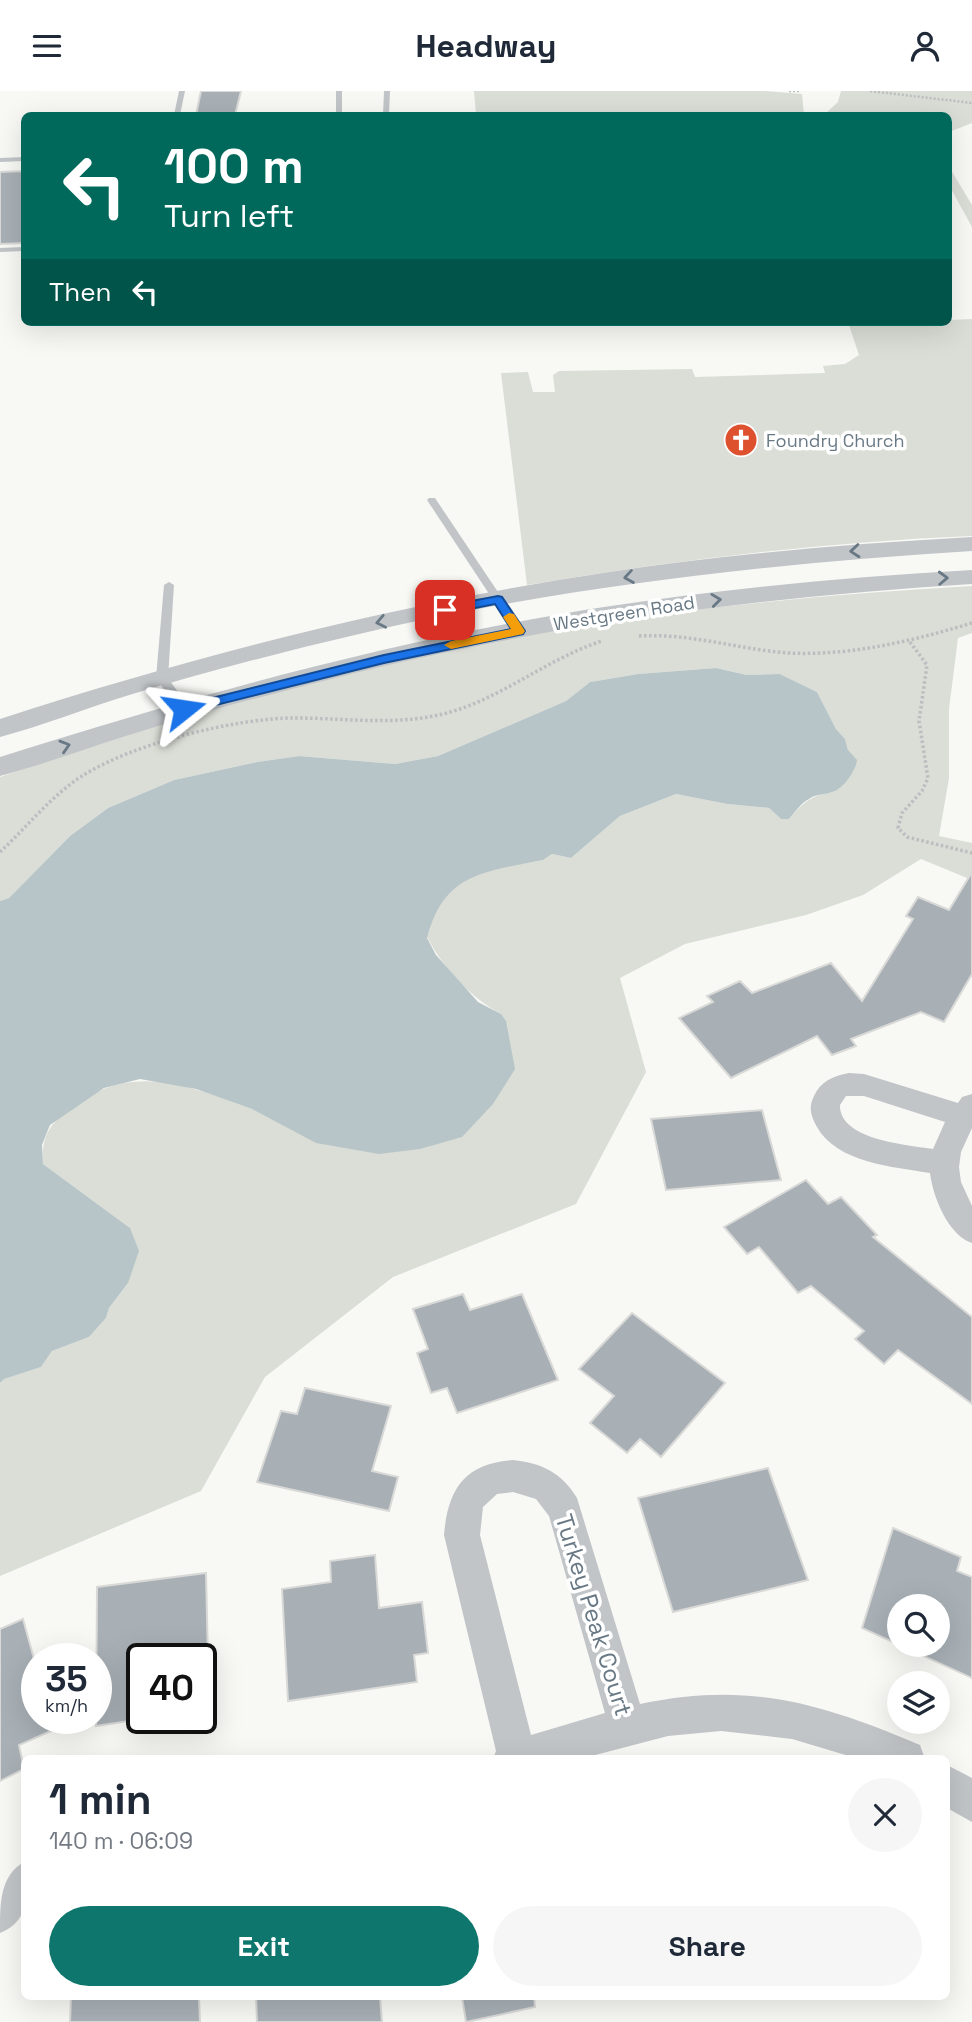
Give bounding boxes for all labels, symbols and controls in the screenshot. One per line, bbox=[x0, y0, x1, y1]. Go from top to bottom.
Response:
text: Headway bbox=[416, 26, 556, 66]
icon: menu bbox=[28, 27, 66, 65]
icon: person bbox=[906, 27, 944, 65]
text: 100 m bbox=[164, 135, 304, 197]
icon: left bbox=[49, 140, 140, 231]
text: Turn left bbox=[164, 196, 294, 236]
icon: left bbox=[126, 273, 164, 311]
text: Then bbox=[49, 275, 112, 309]
church icon: Foundry Church bbox=[722, 421, 760, 459]
place label: Foundry Church bbox=[766, 429, 905, 452]
one-way arrow bbox=[849, 543, 860, 558]
one-way arrow bbox=[623, 569, 635, 584]
one-way arrow bbox=[937, 570, 948, 585]
pin bbox=[415, 580, 475, 640]
street label: Westgreen Road bbox=[552, 590, 696, 636]
icon: arrive bbox=[426, 591, 464, 629]
one-way arrow bbox=[710, 592, 722, 607]
one-way arrow bbox=[375, 614, 387, 629]
position arrow bbox=[147, 672, 221, 746]
one-way arrow bbox=[58, 739, 70, 754]
street label: Turkey Peak Court bbox=[549, 1510, 639, 1720]
map controls bbox=[887, 1594, 950, 1734]
button: search bbox=[887, 1594, 950, 1657]
speed limit sign: 40 bbox=[126, 1643, 217, 1734]
text: 35 bbox=[45, 1657, 88, 1701]
button: layers bbox=[887, 1671, 950, 1734]
text: km/h bbox=[45, 1694, 88, 1717]
text: 1 min bbox=[49, 1773, 152, 1826]
button: close bbox=[848, 1778, 922, 1852]
text: 140 m · 06:09 bbox=[49, 1826, 193, 1856]
button: Exit bbox=[49, 1906, 479, 1986]
button: Share bbox=[493, 1906, 922, 1986]

